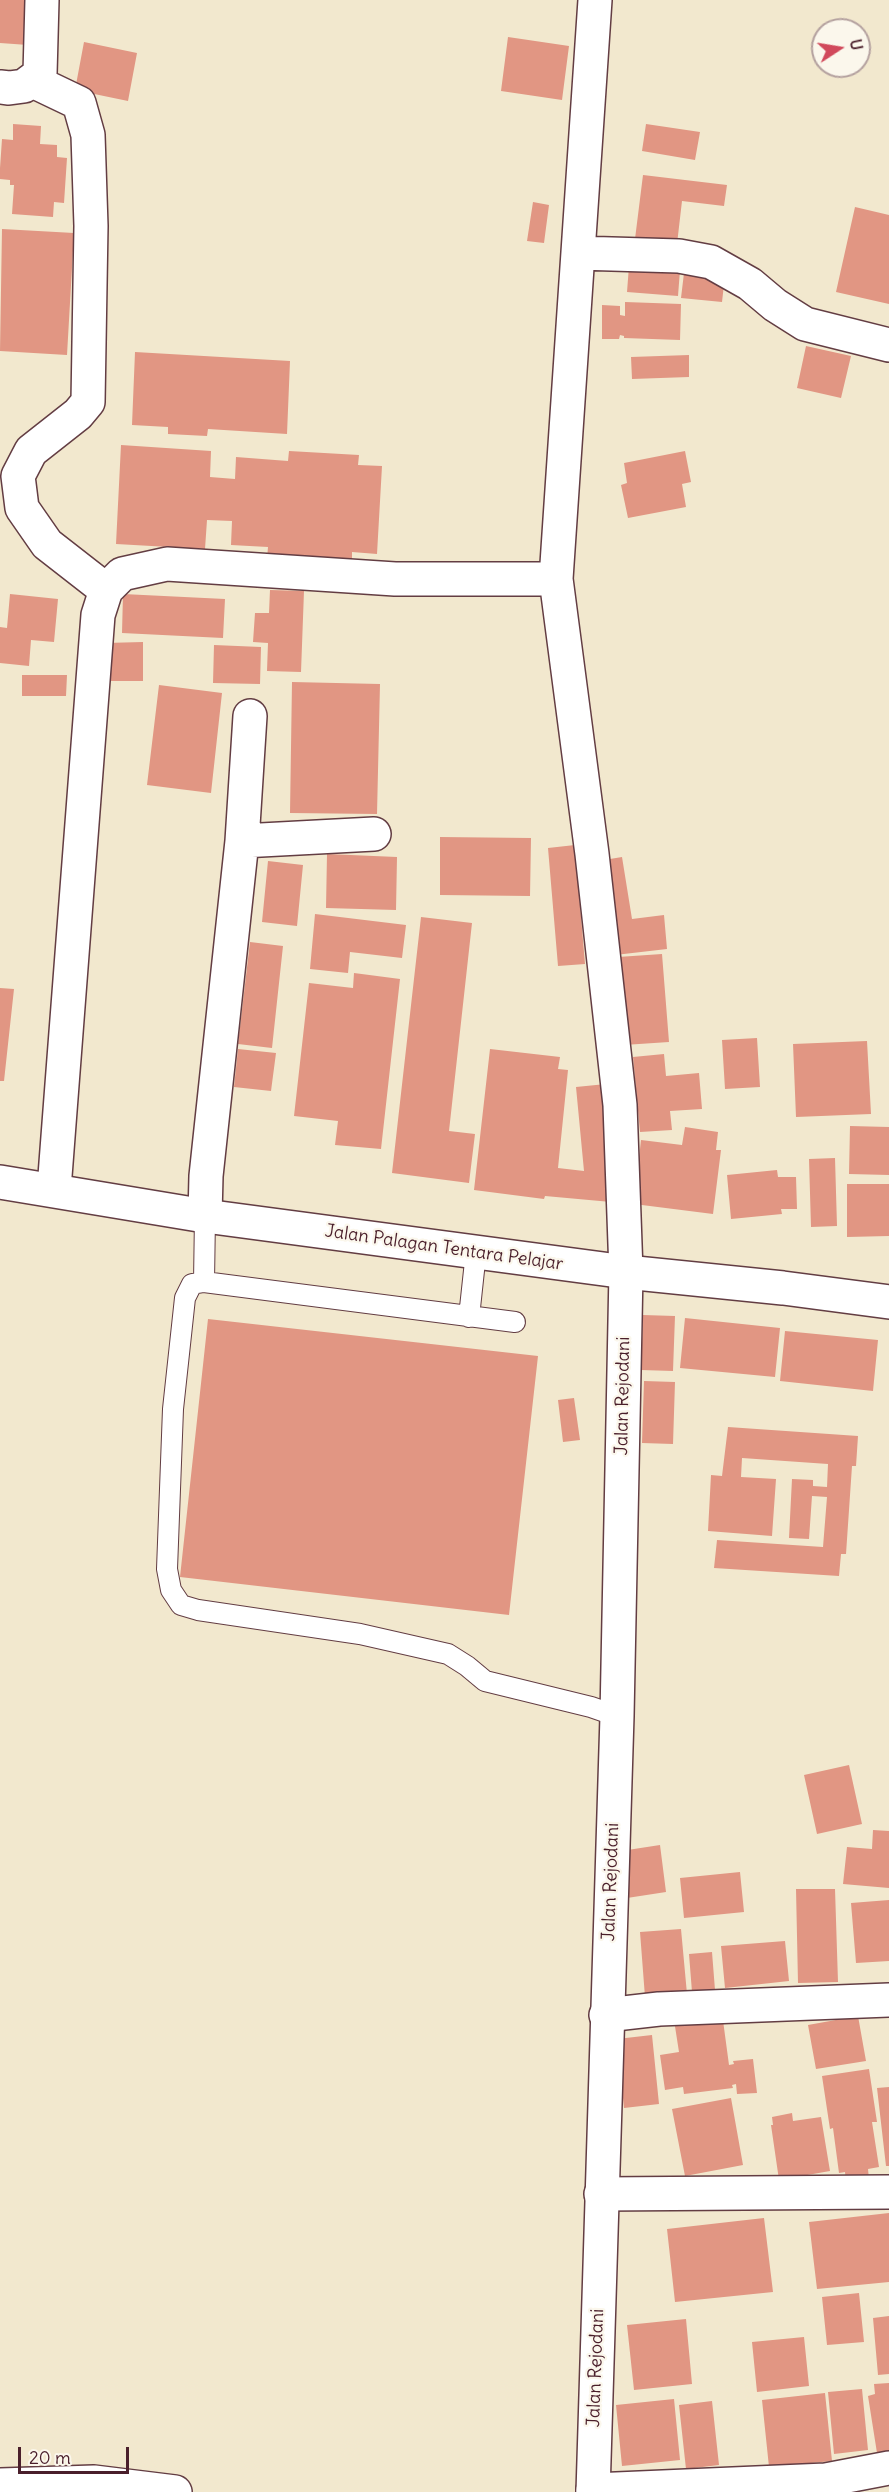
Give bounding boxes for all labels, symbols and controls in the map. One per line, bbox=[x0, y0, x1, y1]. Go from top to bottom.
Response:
north arrow bbox=[811, 18, 871, 78]
text: U bbox=[846, 37, 868, 52]
street label: Jalan Palagan Tentara Pelajar bbox=[324, 1221, 564, 1275]
street label: Jalan Rejodani bbox=[611, 1337, 635, 1455]
street label: Jalan Rejodani bbox=[598, 1822, 624, 1942]
street label: Jalan Rejodani bbox=[583, 2308, 609, 2428]
scale bar bbox=[21, 2435, 132, 2473]
text: 20 m bbox=[29, 2446, 71, 2469]

